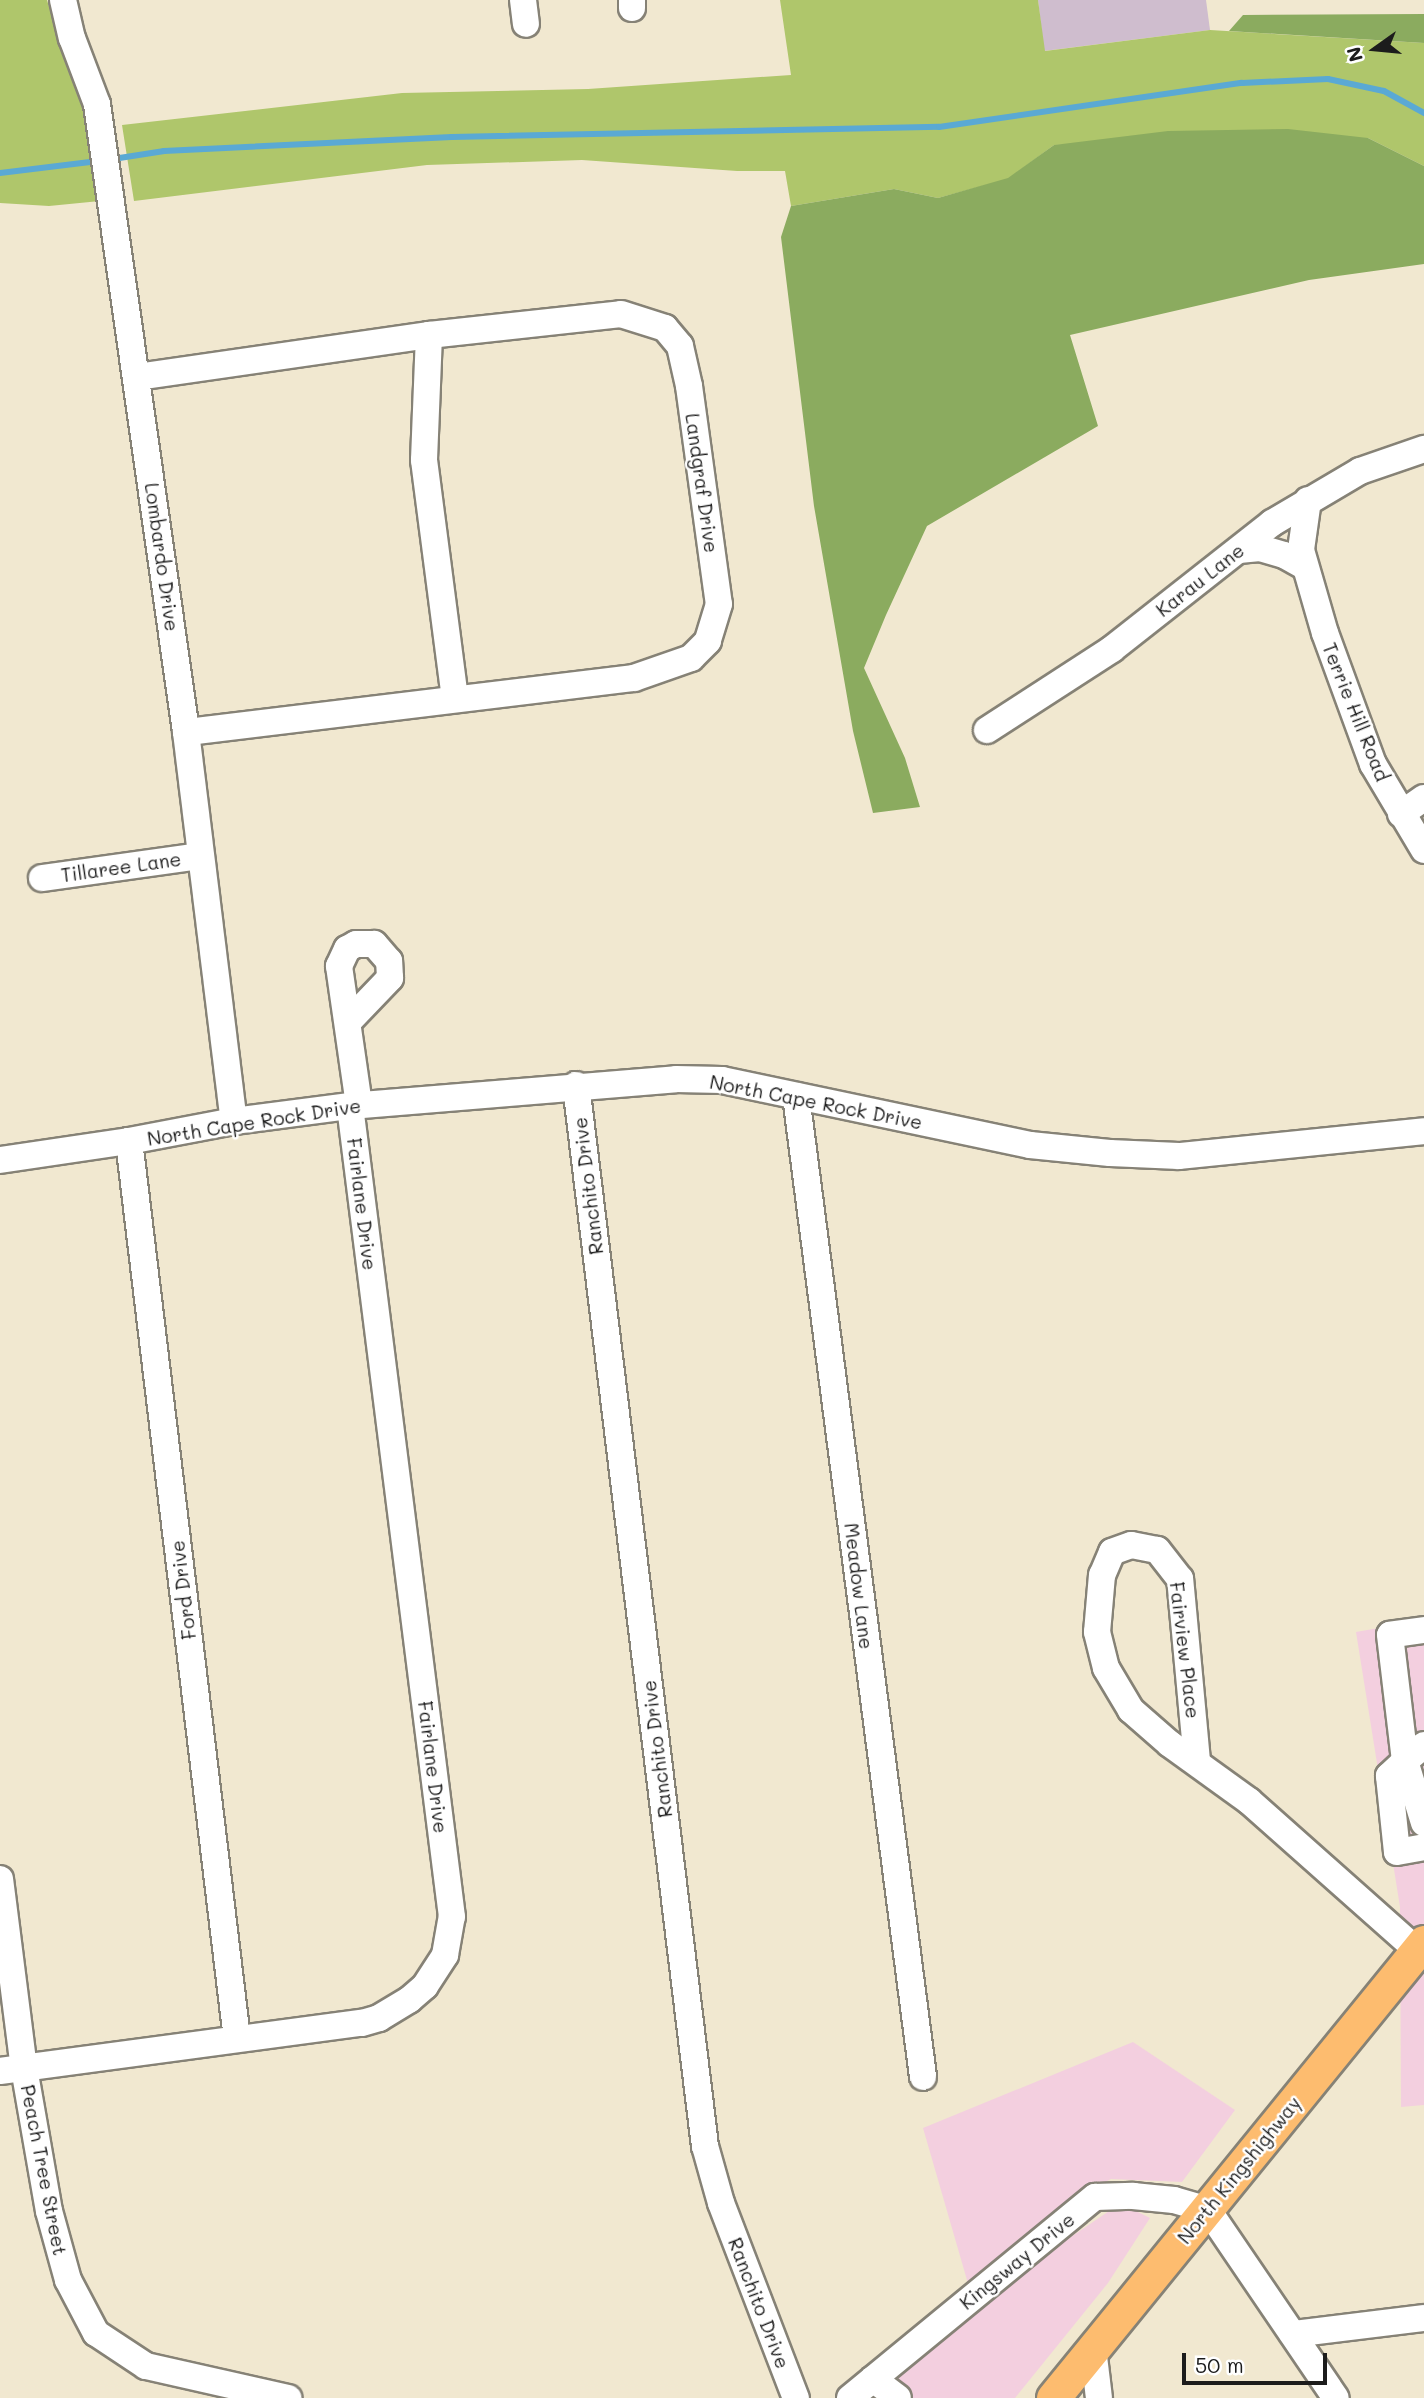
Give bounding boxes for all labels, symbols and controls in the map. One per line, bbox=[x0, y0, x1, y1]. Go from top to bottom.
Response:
north arrow bbox=[1340, 14, 1410, 84]
text: N bbox=[1340, 44, 1368, 65]
street label: Landgraf Drive bbox=[681, 412, 723, 554]
street label: Lombardo Drive bbox=[140, 481, 184, 633]
street label: Karau Lane bbox=[1151, 539, 1249, 621]
street label: Terrie Hill Road bbox=[1318, 639, 1394, 785]
street label: Tillaree Lane bbox=[59, 847, 183, 887]
street label: North Cape Rock Drive bbox=[708, 1070, 924, 1134]
street label: North Cape Rock Drive bbox=[146, 1094, 362, 1150]
street label: Ranchito Drive bbox=[568, 1116, 608, 1256]
street label: Fairlane Drive bbox=[343, 1137, 381, 1271]
street label: Meadow Lane bbox=[840, 1522, 878, 1650]
street label: Ford Drive bbox=[166, 1539, 200, 1641]
street label: Fairview Place bbox=[1165, 1580, 1205, 1720]
street label: Ranchito Drive bbox=[637, 1679, 677, 1819]
street label: Fairlane Drive bbox=[414, 1700, 452, 1834]
street label: Peach Tree Street bbox=[16, 2083, 72, 2257]
street label: North Kingshighway bbox=[1173, 2092, 1305, 2248]
street label: Kingsway Drive bbox=[955, 2208, 1079, 2314]
street label: Ranchito Drive bbox=[724, 2234, 794, 2372]
scale bar bbox=[1186, 2338, 1331, 2382]
text: 50 m bbox=[1195, 2351, 1244, 2378]

